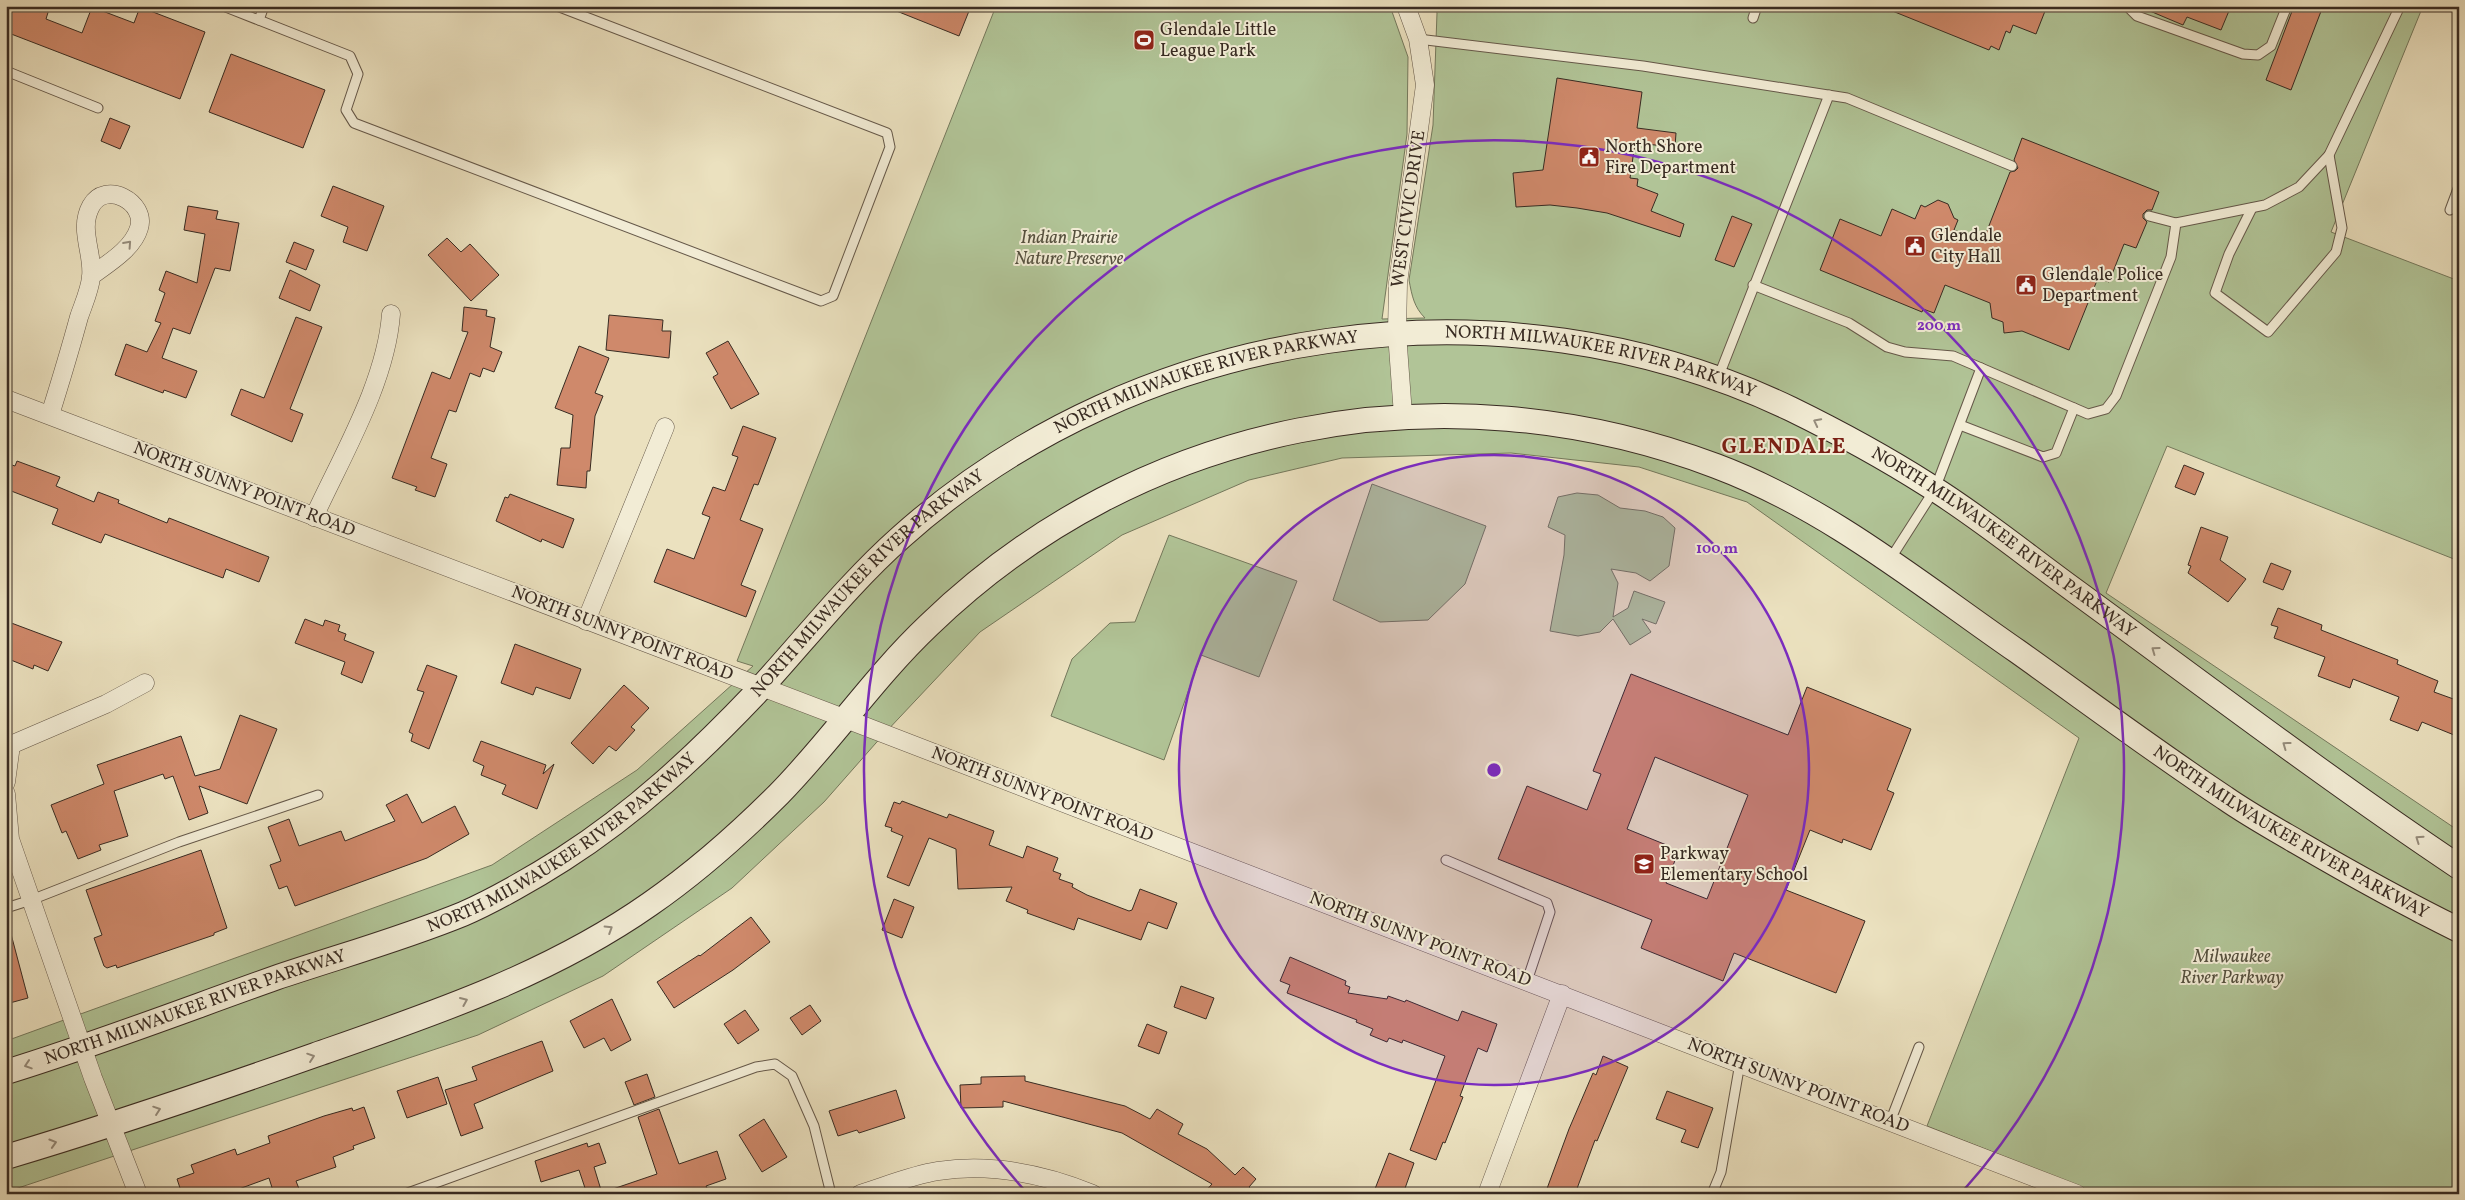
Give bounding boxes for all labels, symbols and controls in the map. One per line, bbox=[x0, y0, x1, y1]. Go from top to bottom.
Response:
place label: Glendale Little League Park bbox=[1160, 18, 1276, 64]
sports icon: Glendale Little League Park bbox=[1132, 28, 1156, 52]
street label: WEST CIVIC DRIVE bbox=[1386, 128, 1432, 289]
place label: North Shore Fire Department bbox=[1605, 135, 1736, 181]
public building icon: North Shore Fire Department bbox=[1577, 145, 1601, 169]
place label: Glendale City Hall bbox=[1931, 224, 2002, 270]
park label: Indian Prairie Nature Preserve bbox=[1015, 226, 1124, 272]
public building icon: Glendale City Hall bbox=[1903, 234, 1927, 258]
one-way arrow bbox=[122, 241, 131, 250]
place label: Glendale Police Department bbox=[2042, 263, 2163, 309]
public building icon: Glendale Police Department bbox=[2014, 273, 2038, 297]
text: 200 m bbox=[1917, 316, 1961, 337]
street label: NORTH MILWAUKEE RIVER PARKWAY bbox=[1445, 320, 1760, 405]
street label: NORTH MILWAUKEE RIVER PARKWAY bbox=[1050, 325, 1360, 440]
one-way arrow bbox=[1814, 419, 1823, 429]
district label: GLENDALE bbox=[1722, 432, 1846, 463]
street label: NORTH SUNNY POINT ROAD bbox=[129, 436, 359, 544]
street label: NORTH MILWAUKEE RIVER PARKWAY bbox=[1867, 441, 2141, 644]
street label: NORTH MILWAUKEE RIVER PARKWAY bbox=[745, 463, 989, 703]
text: 100 m bbox=[1696, 539, 1739, 560]
street label: NORTH SUNNY POINT ROAD bbox=[507, 580, 737, 688]
one-way arrow bbox=[2152, 647, 2161, 655]
street label: NORTH MILWAUKEE RIVER PARKWAY bbox=[2148, 740, 2433, 925]
street label: NORTH SUNNY POINT ROAD bbox=[927, 741, 1157, 849]
one-way arrow bbox=[2282, 742, 2292, 751]
street label: NORTH MILWAUKEE RIVER PARKWAY bbox=[423, 747, 702, 939]
centre of rings bbox=[1485, 761, 1503, 779]
one-way arrow bbox=[2415, 836, 2425, 845]
place label: Parkway Elementary School bbox=[1660, 842, 1808, 888]
school or university icon: Parkway Elementary School bbox=[1632, 852, 1656, 876]
street label: NORTH SUNNY POINT ROAD bbox=[1305, 886, 1535, 994]
one-way arrow bbox=[604, 926, 613, 936]
street label: NORTH MILWAUKEE RIVER PARKWAY bbox=[41, 943, 349, 1071]
park label: Milwaukee River Parkway bbox=[2180, 945, 2284, 991]
one-way arrow bbox=[459, 996, 468, 1007]
street label: NORTH SUNNY POINT ROAD bbox=[1683, 1032, 1913, 1140]
one-way arrow bbox=[306, 1052, 315, 1062]
one-way arrow bbox=[24, 1060, 32, 1070]
one-way arrow bbox=[153, 1106, 161, 1116]
one-way arrow bbox=[48, 1139, 57, 1149]

